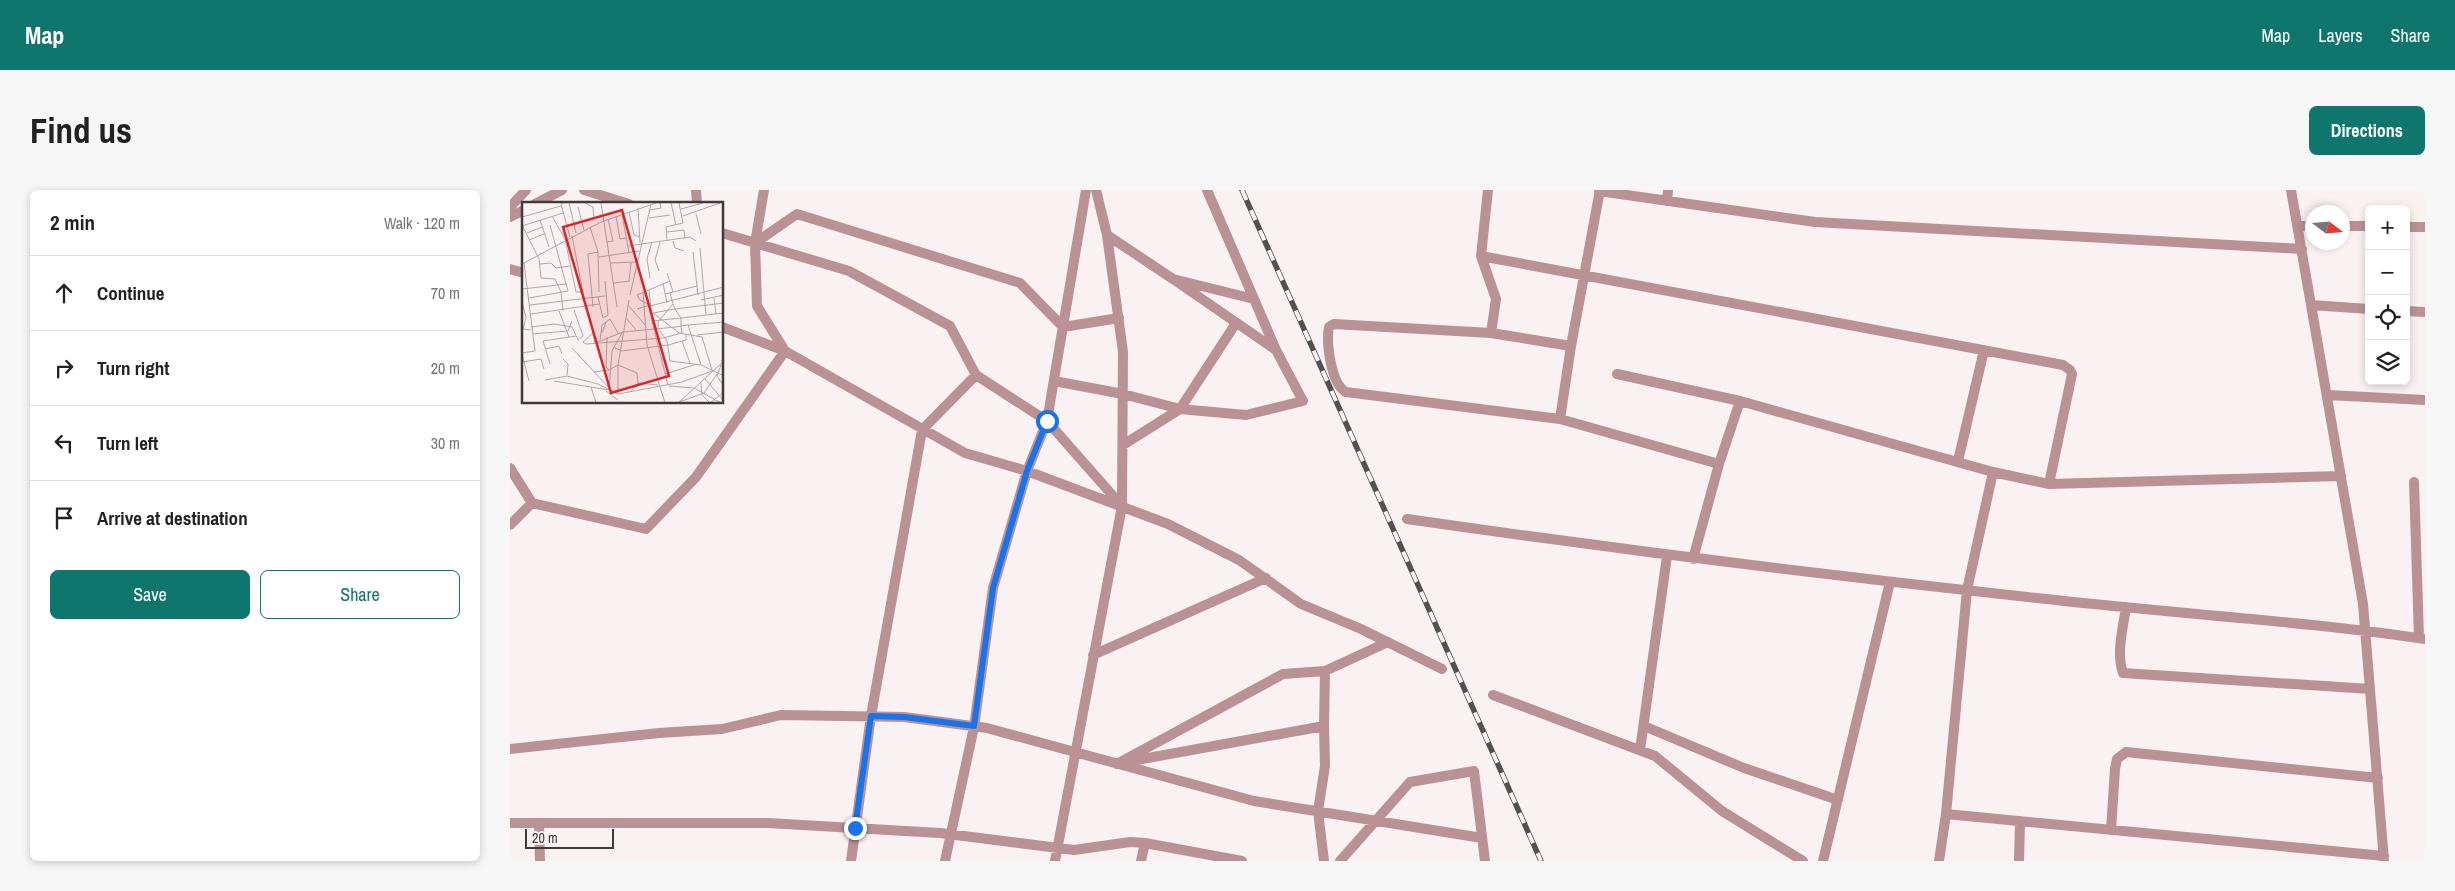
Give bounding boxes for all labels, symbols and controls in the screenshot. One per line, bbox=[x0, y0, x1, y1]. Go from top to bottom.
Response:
text: Map bbox=[25, 19, 64, 51]
text: Map bbox=[2262, 23, 2290, 48]
text: Layers bbox=[2318, 23, 2363, 48]
text: Share bbox=[2391, 23, 2430, 48]
button: Directions bbox=[2309, 106, 2425, 155]
text: Find us bbox=[30, 107, 132, 154]
inset map bbox=[522, 202, 724, 404]
north arrow bbox=[2305, 205, 2350, 250]
map controls bbox=[2365, 205, 2410, 385]
button: + bbox=[2365, 205, 2410, 250]
text: 2 min bbox=[50, 208, 95, 237]
text: Walk · 120 m bbox=[384, 212, 460, 234]
button: − bbox=[2365, 250, 2410, 295]
icon: ahead bbox=[50, 279, 78, 307]
text: Continue bbox=[97, 280, 165, 306]
text: 70 m bbox=[431, 282, 460, 304]
button: locate bbox=[2365, 295, 2410, 340]
button: layers bbox=[2365, 340, 2410, 385]
icon: right bbox=[50, 354, 78, 382]
text: Turn right bbox=[97, 355, 169, 381]
text: 20 m bbox=[431, 357, 460, 379]
route start bbox=[1036, 410, 1059, 433]
icon: left bbox=[50, 429, 78, 457]
text: Turn left bbox=[97, 430, 158, 456]
text: 30 m bbox=[431, 432, 460, 454]
icon: arrive bbox=[50, 504, 78, 532]
text: Arrive at destination bbox=[97, 505, 248, 531]
button: Save bbox=[50, 570, 250, 619]
button: Share bbox=[260, 570, 460, 619]
route end bbox=[844, 817, 867, 840]
scale bar bbox=[525, 826, 614, 849]
text: 20 m bbox=[532, 829, 558, 847]

